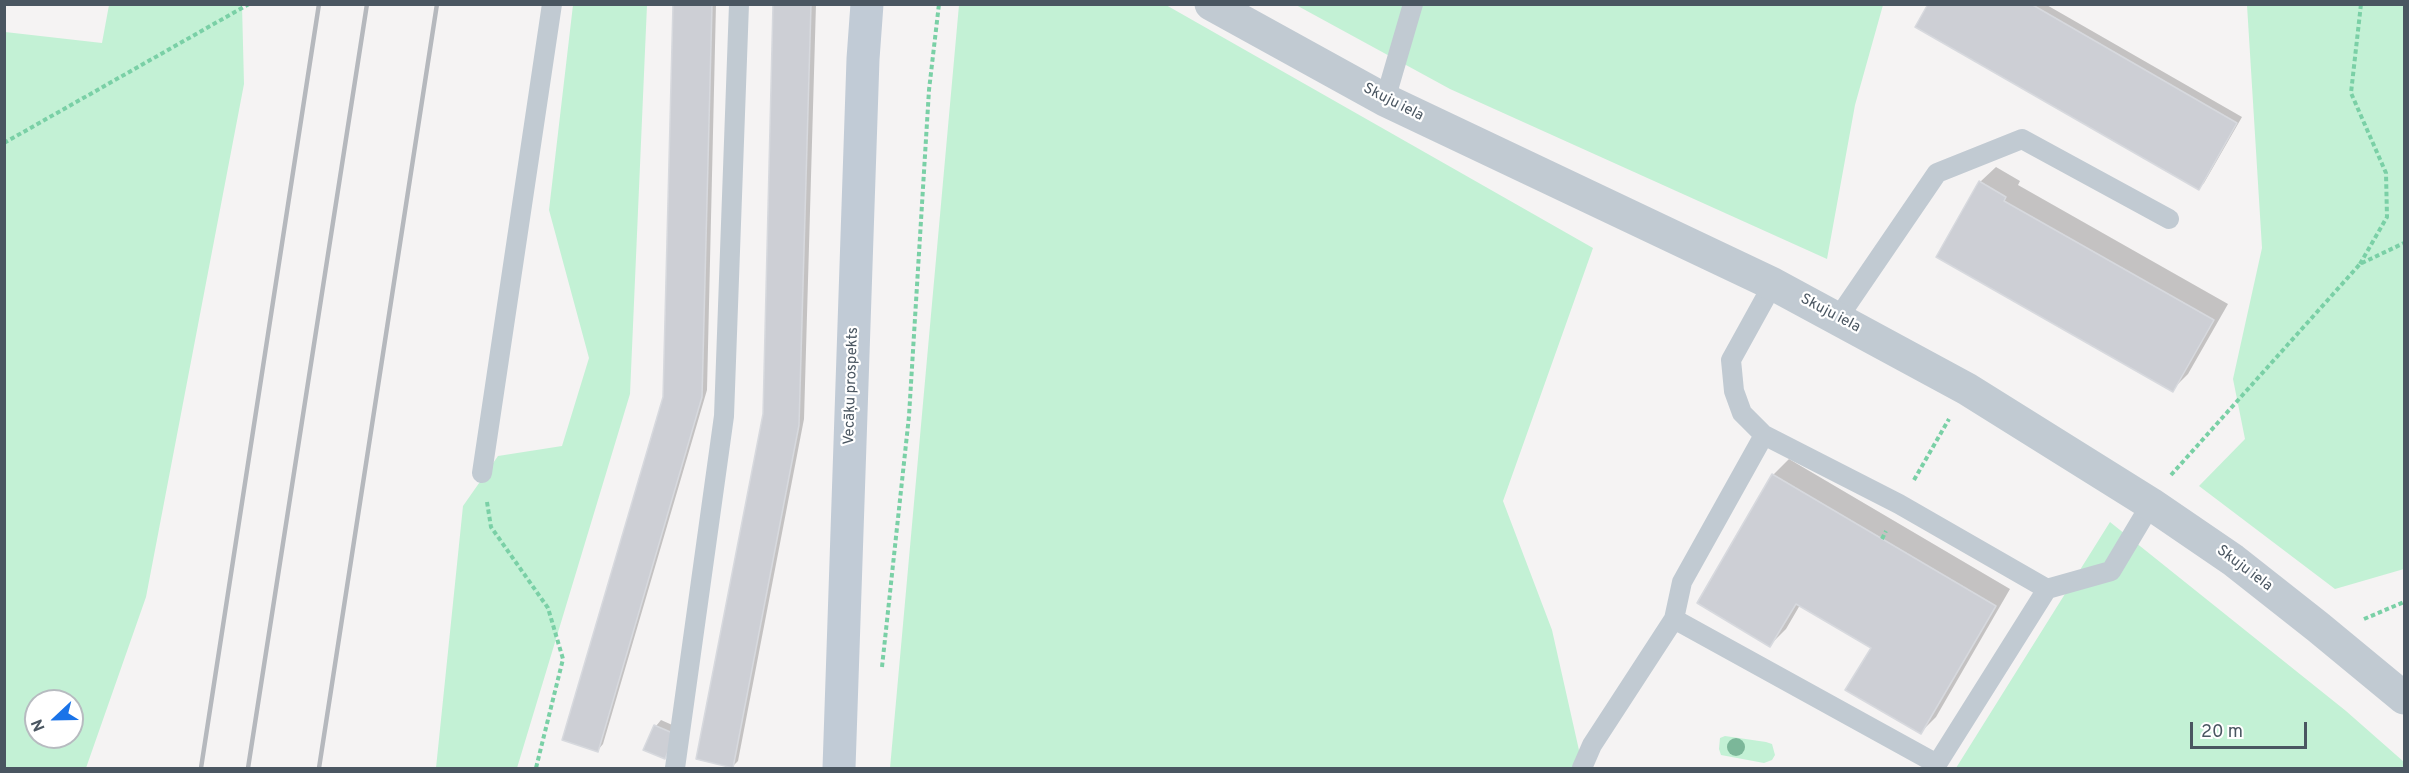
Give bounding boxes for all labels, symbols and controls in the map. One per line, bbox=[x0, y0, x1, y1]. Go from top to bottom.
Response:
street label: Skuju iela bbox=[1360, 80, 1426, 126]
street label: Skuju iela bbox=[1797, 291, 1863, 337]
street label: Vecāķu prospekts bbox=[841, 327, 863, 445]
street label: Skuju iela bbox=[2213, 542, 2275, 596]
north arrow bbox=[24, 689, 84, 749]
scale bar bbox=[2193, 710, 2310, 748]
text: N bbox=[28, 716, 51, 734]
text: 20 m bbox=[2201, 721, 2243, 744]

